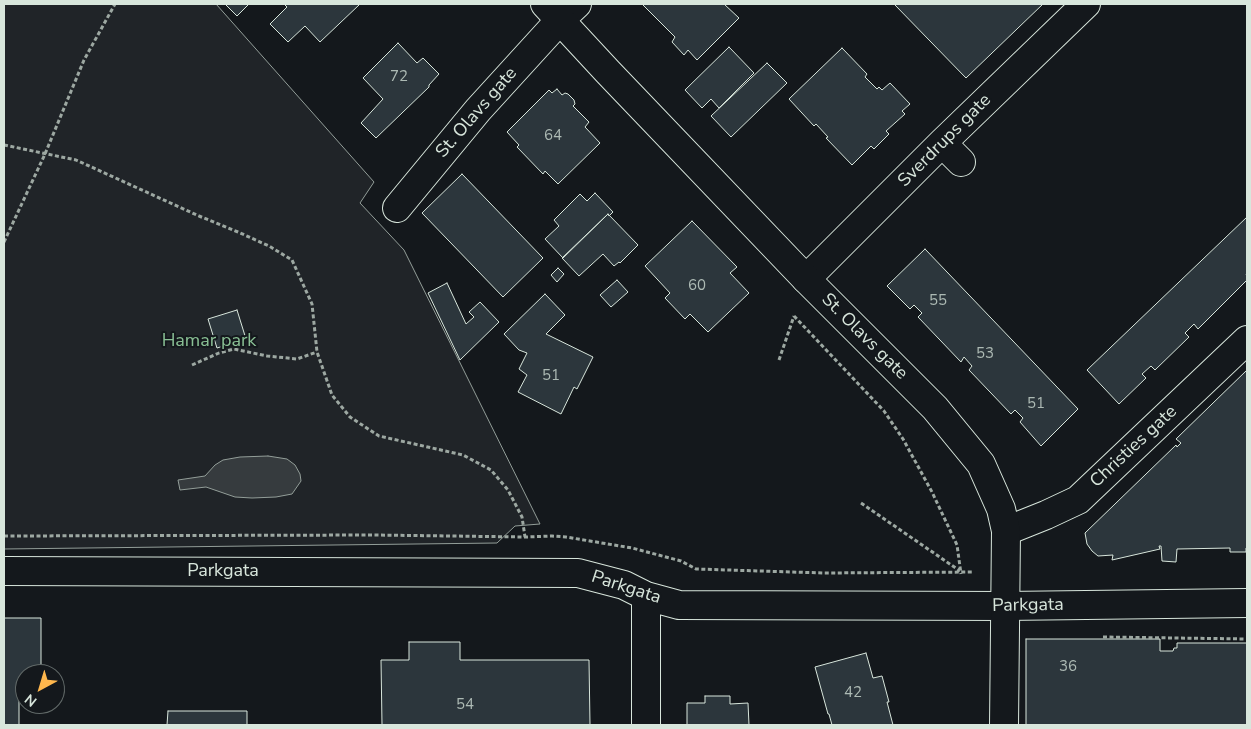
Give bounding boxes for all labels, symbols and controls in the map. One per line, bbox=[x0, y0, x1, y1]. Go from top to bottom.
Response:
street label: St. Olavs gate bbox=[432, 63, 522, 163]
house number: 72 bbox=[390, 68, 408, 86]
street label: Sverdrups gate bbox=[894, 90, 996, 192]
house number: 64 bbox=[544, 127, 562, 145]
house number: 60 bbox=[688, 277, 706, 295]
street label: St. Olavs gate bbox=[816, 289, 912, 385]
house number: 55 bbox=[929, 292, 947, 310]
park label: Hamar park bbox=[162, 331, 256, 353]
house number: 53 bbox=[976, 345, 994, 363]
house number: 51 bbox=[542, 367, 560, 385]
house number: 51 bbox=[1027, 395, 1045, 413]
street label: Christies gate bbox=[1086, 401, 1182, 493]
street label: Parkgata bbox=[187, 561, 259, 583]
street label: Parkgata bbox=[589, 567, 663, 609]
street label: Parkgata bbox=[992, 595, 1064, 617]
house number: 36 bbox=[1059, 658, 1077, 676]
north arrow bbox=[15, 664, 65, 714]
house number: 42 bbox=[844, 684, 862, 702]
text: N bbox=[21, 690, 41, 711]
house number: 54 bbox=[456, 696, 474, 714]

